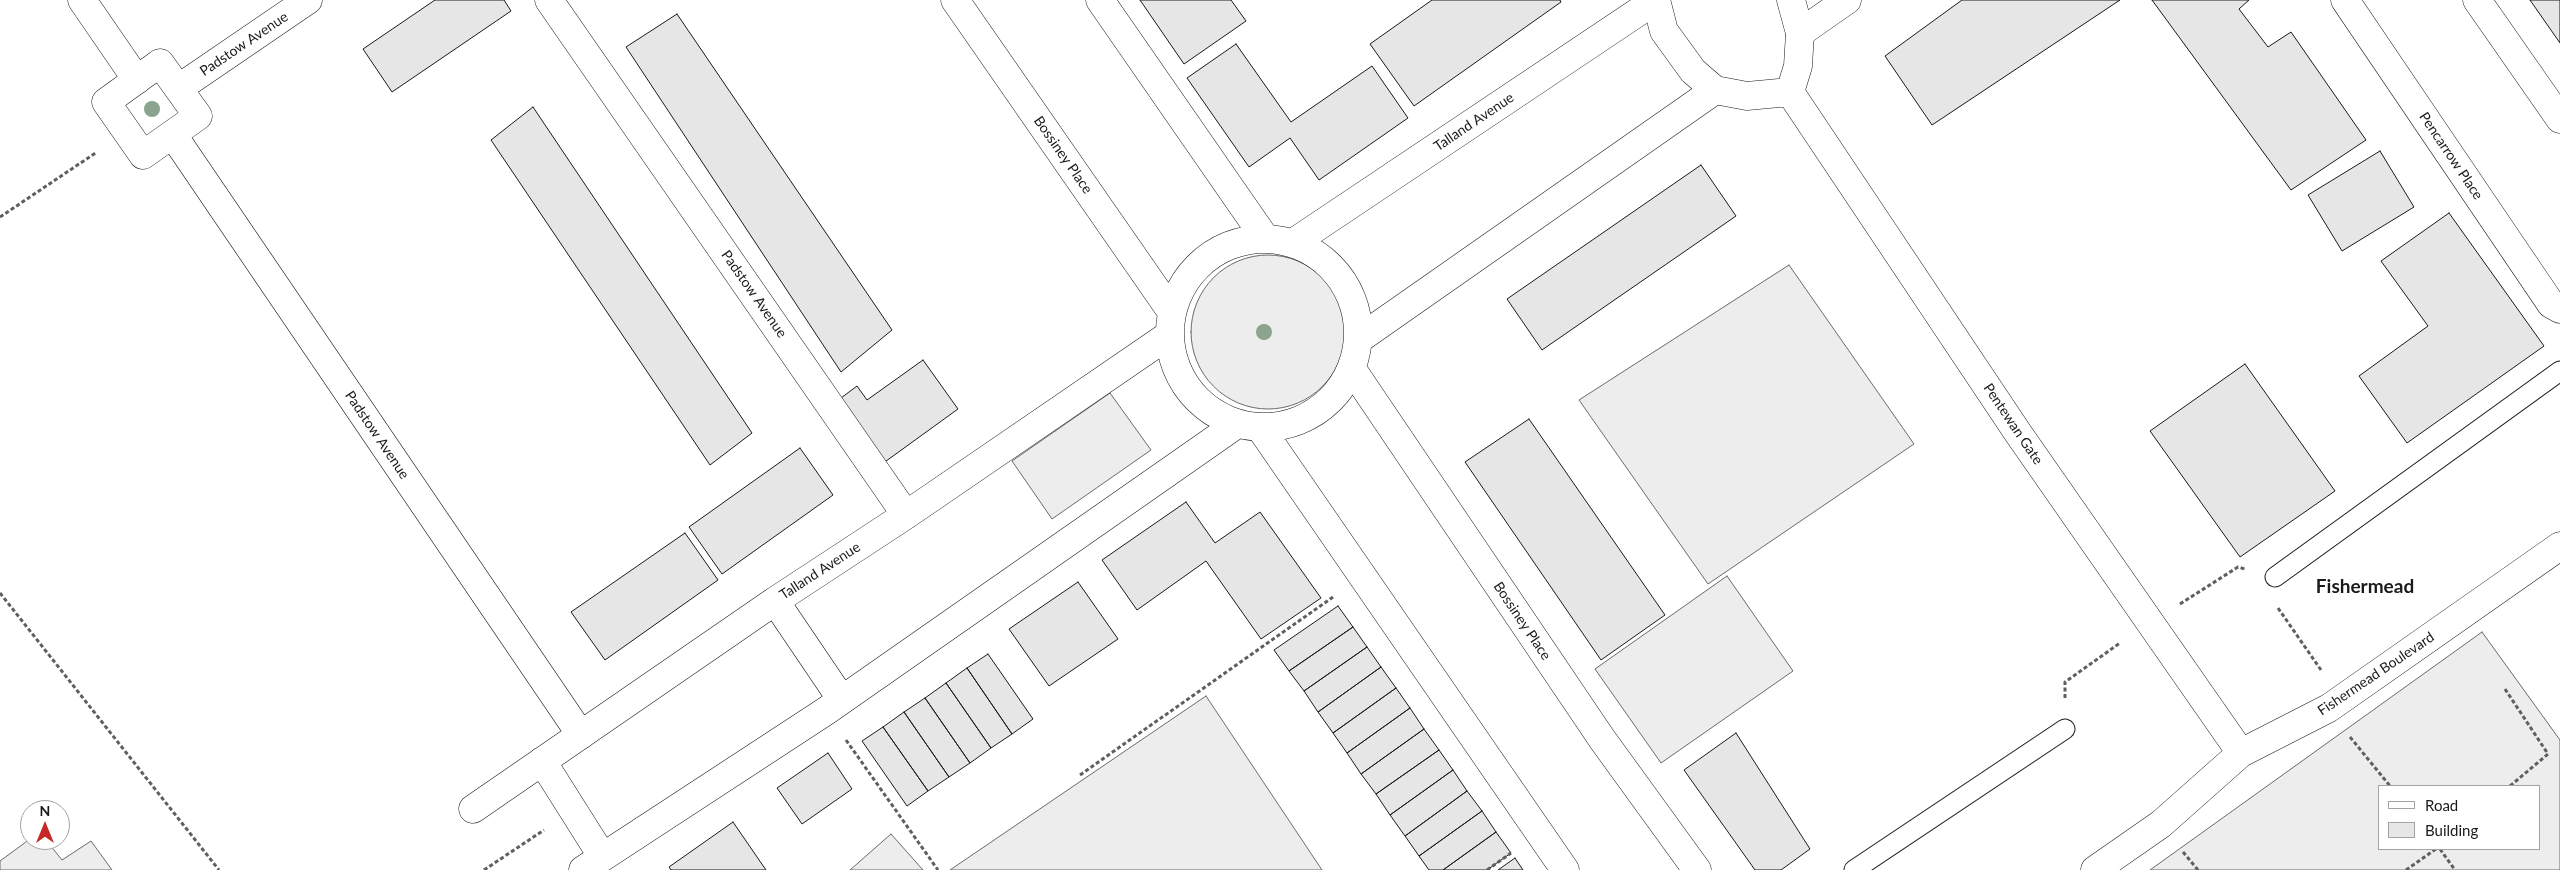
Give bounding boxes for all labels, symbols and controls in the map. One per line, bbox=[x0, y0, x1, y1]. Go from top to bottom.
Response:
street label: Padstow Avenue bbox=[197, 8, 291, 80]
street label: Talland Avenue bbox=[1431, 89, 1517, 155]
street label: Pencarrow Place bbox=[2416, 109, 2486, 203]
street label: Bossiney Place bbox=[1030, 113, 1096, 197]
street label: Padstow Avenue bbox=[718, 247, 790, 341]
street label: Pentewan Gate bbox=[1980, 380, 2046, 468]
street label: Padstow Avenue bbox=[341, 388, 413, 482]
street label: Talland Avenue bbox=[777, 539, 863, 603]
district label: Fishermead bbox=[2316, 576, 2414, 598]
street label: Bossiney Place bbox=[1490, 579, 1554, 663]
street label: Fishermead Boulevard bbox=[2315, 629, 2437, 719]
legend bbox=[2378, 785, 2540, 850]
text: Road bbox=[2425, 796, 2458, 814]
north arrow bbox=[20, 800, 70, 850]
text: N bbox=[40, 802, 50, 819]
text: Building bbox=[2425, 821, 2478, 839]

